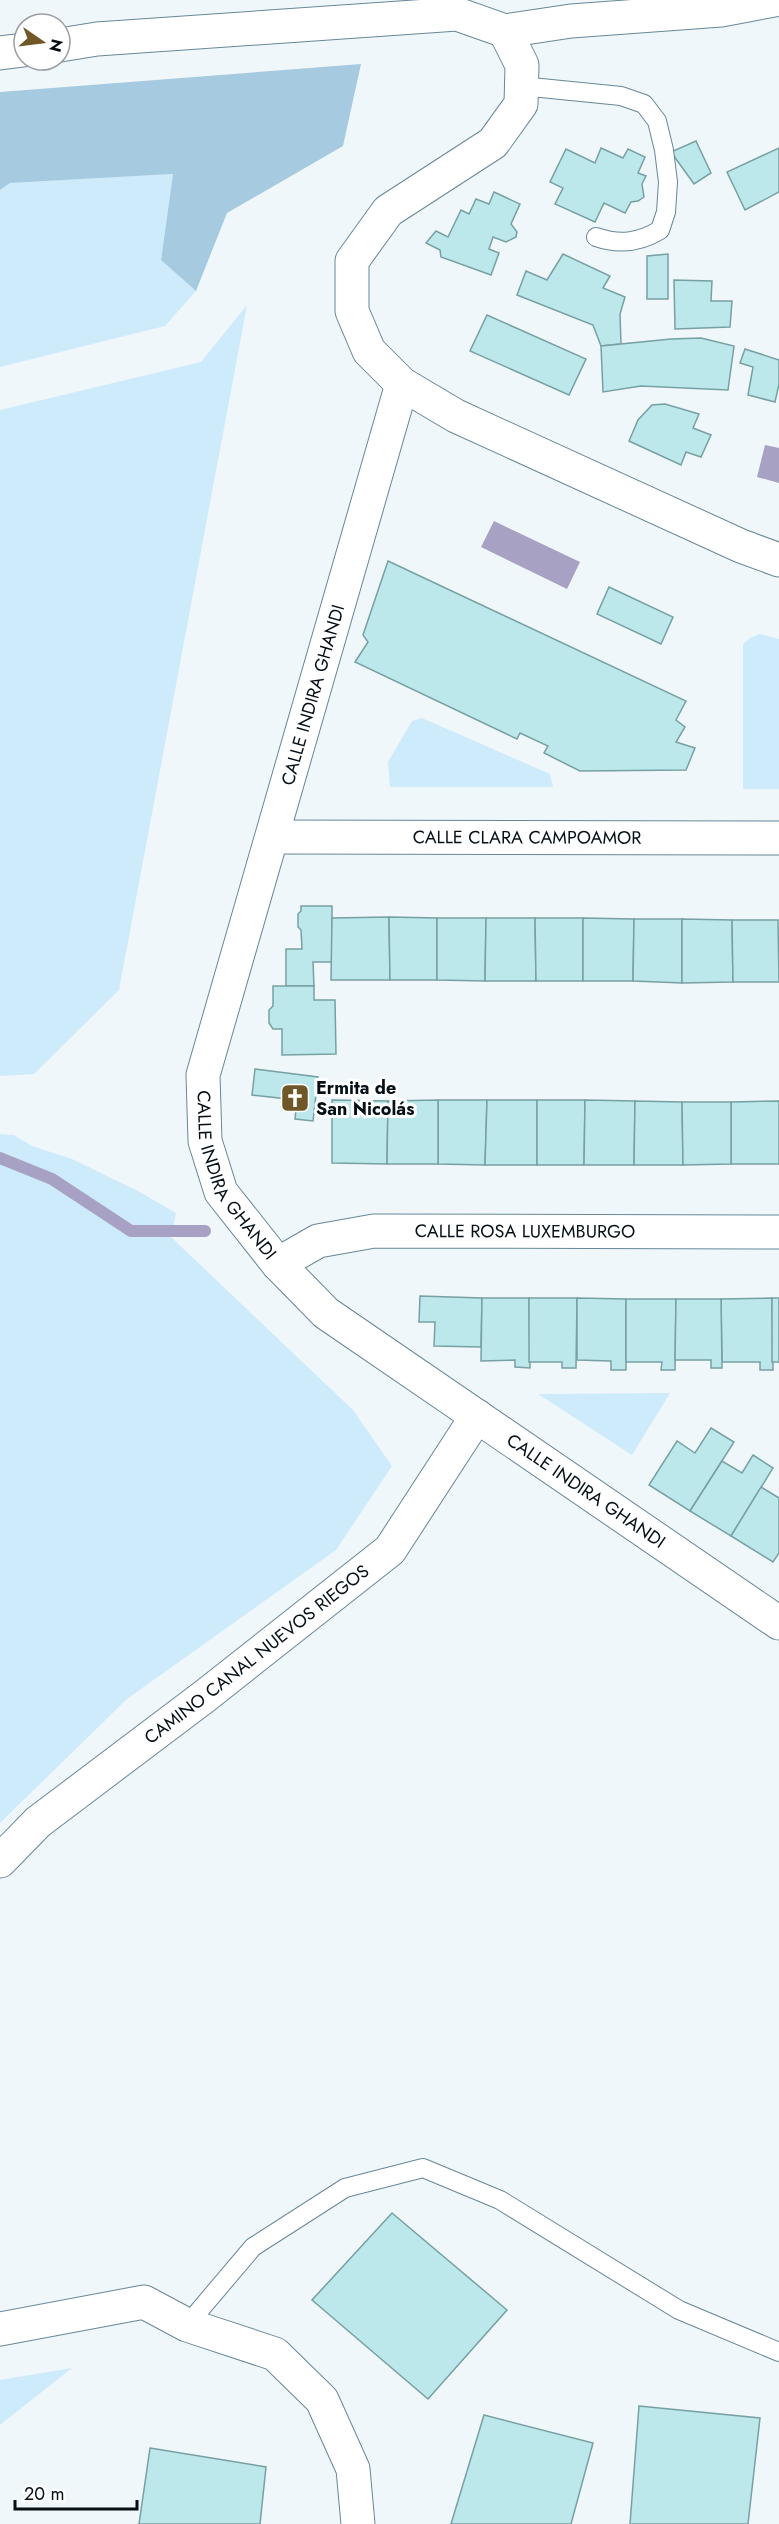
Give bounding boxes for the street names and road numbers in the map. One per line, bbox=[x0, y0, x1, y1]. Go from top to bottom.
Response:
street label: CALLE INDIRA GHANDI bbox=[275, 601, 351, 789]
street label: CALLE CLARA CAMPOAMOR bbox=[413, 824, 641, 851]
street label: CALLE INDIRA GHANDI bbox=[190, 1090, 283, 1265]
street label: CALLE ROSA LUXEMBURGO bbox=[415, 1218, 635, 1245]
street label: CALLE INDIRA GHANDI bbox=[501, 1427, 671, 1555]
street label: CAMINO CANAL NUEVOS RIEGOS bbox=[139, 1558, 375, 1750]

